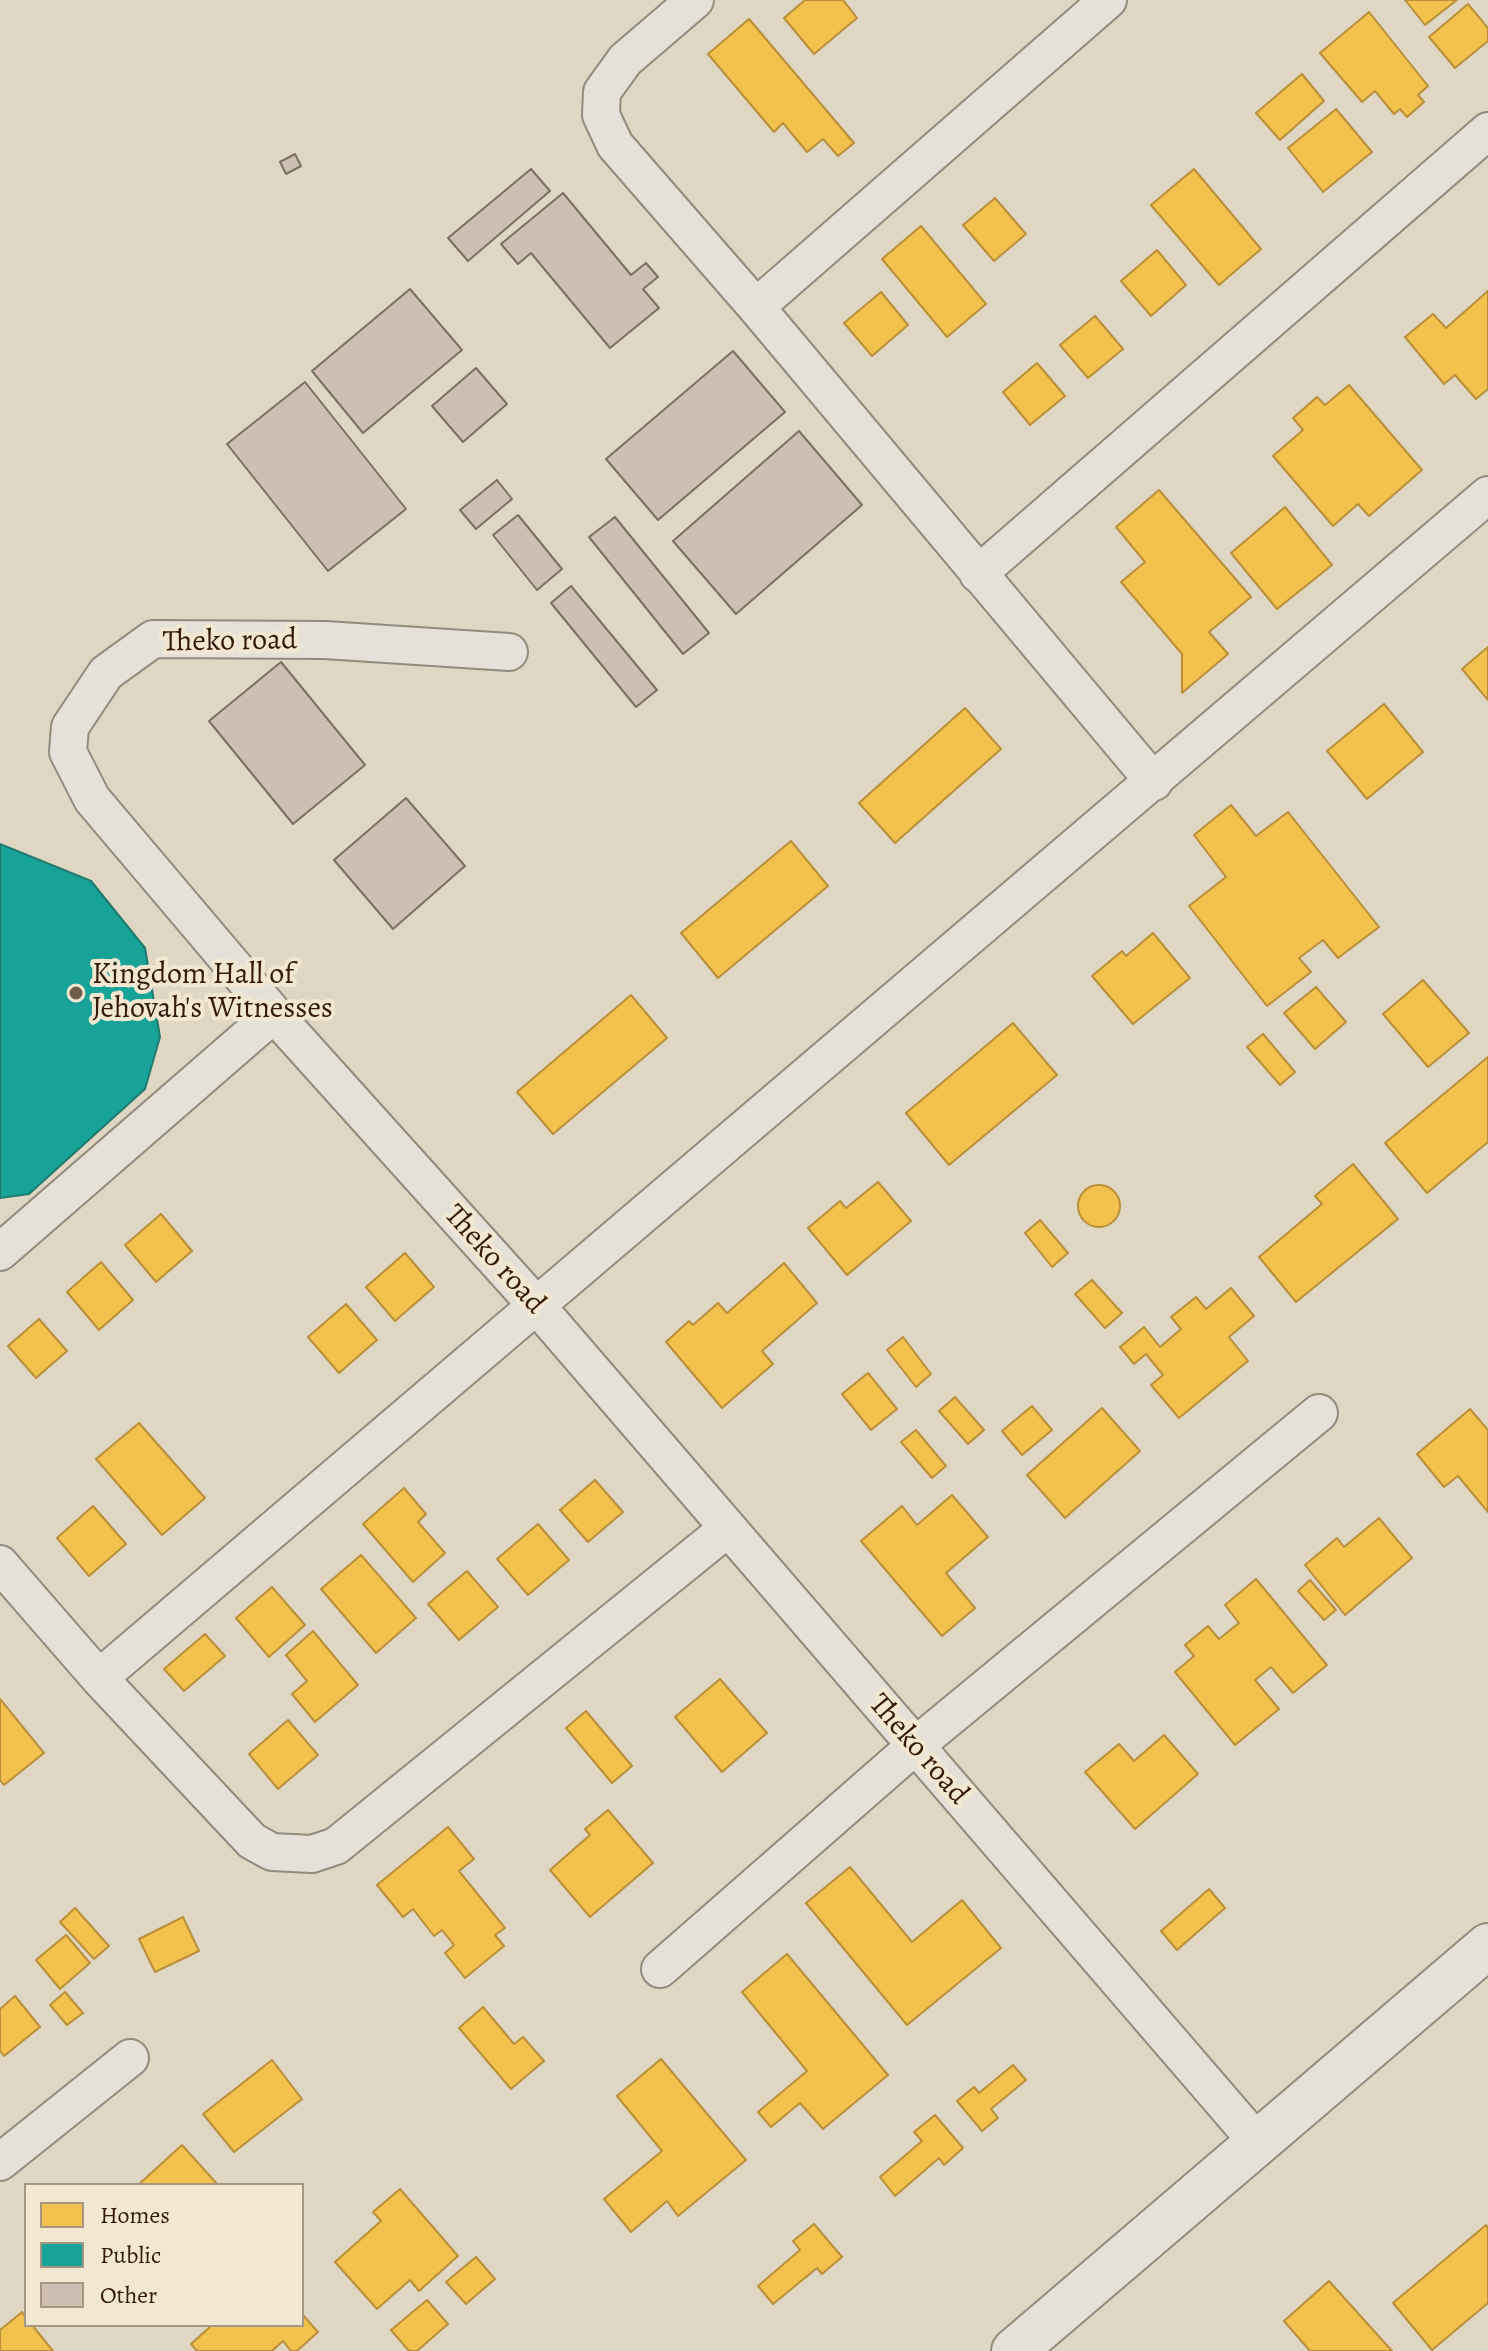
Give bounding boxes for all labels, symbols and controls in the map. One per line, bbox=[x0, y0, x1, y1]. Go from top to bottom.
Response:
street label: Theko road bbox=[162, 623, 298, 661]
place label: Kingdom Hall of Jehovah's Witnesses bbox=[92, 958, 333, 1028]
marker: Kingdom Hall of Jehovah's Witnesses bbox=[67, 984, 85, 1002]
street label: Theko road bbox=[436, 1198, 552, 1322]
street label: Theko road bbox=[860, 1687, 976, 1813]
legend bbox=[24, 2183, 304, 2327]
text: Homes bbox=[100, 2199, 170, 2231]
text: Public bbox=[100, 2239, 161, 2271]
text: Other bbox=[100, 2279, 157, 2311]

